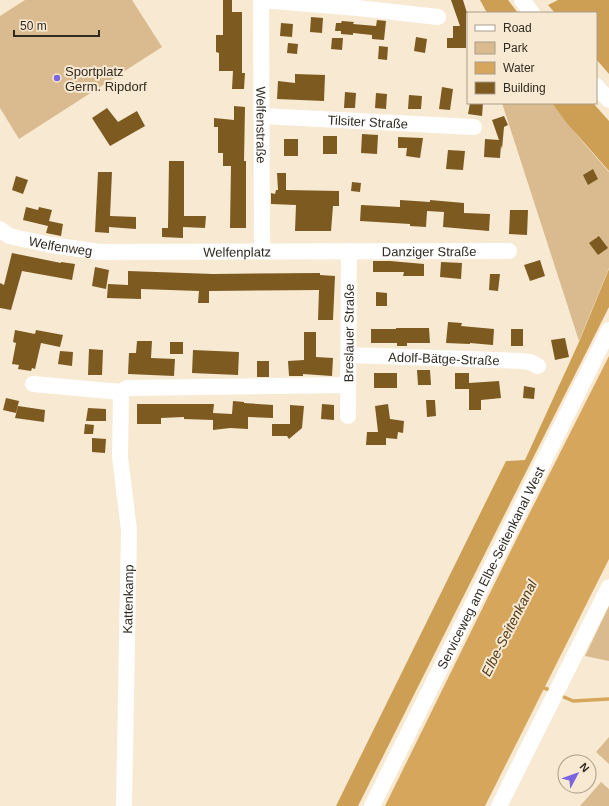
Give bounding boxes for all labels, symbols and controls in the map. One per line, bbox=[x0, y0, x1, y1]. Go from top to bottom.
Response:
scale bar bbox=[14, 12, 99, 38]
legend bbox=[467, 12, 597, 104]
text: 50 m bbox=[20, 19, 47, 33]
text: Road bbox=[503, 21, 532, 35]
text: Park bbox=[503, 41, 529, 55]
text: Water bbox=[503, 61, 535, 75]
place label: Sportplatz Germ. Ripdorf bbox=[65, 64, 147, 94]
marker: Sportplatz Germ. Ripdorf bbox=[52, 73, 62, 83]
text: Building bbox=[503, 81, 546, 95]
street label: Welfenstraße bbox=[253, 86, 269, 164]
street label: Tilsiter Straße bbox=[327, 112, 408, 132]
street label: Welfenweg bbox=[27, 233, 93, 259]
street label: Danziger Straße bbox=[382, 244, 477, 259]
street label: Welfenplatz bbox=[203, 245, 271, 260]
street label: Breslauer Straße bbox=[341, 284, 357, 382]
street label: Adolf-Bätge-Straße bbox=[388, 349, 500, 368]
street label: Serviceweg am Elbe-Seitenkanal West bbox=[433, 465, 549, 671]
street label: Kattenkamp bbox=[120, 564, 136, 634]
water label: Elbe-Seitenkanal bbox=[477, 577, 541, 679]
north arrow bbox=[557, 754, 597, 794]
text: N bbox=[577, 761, 592, 774]

